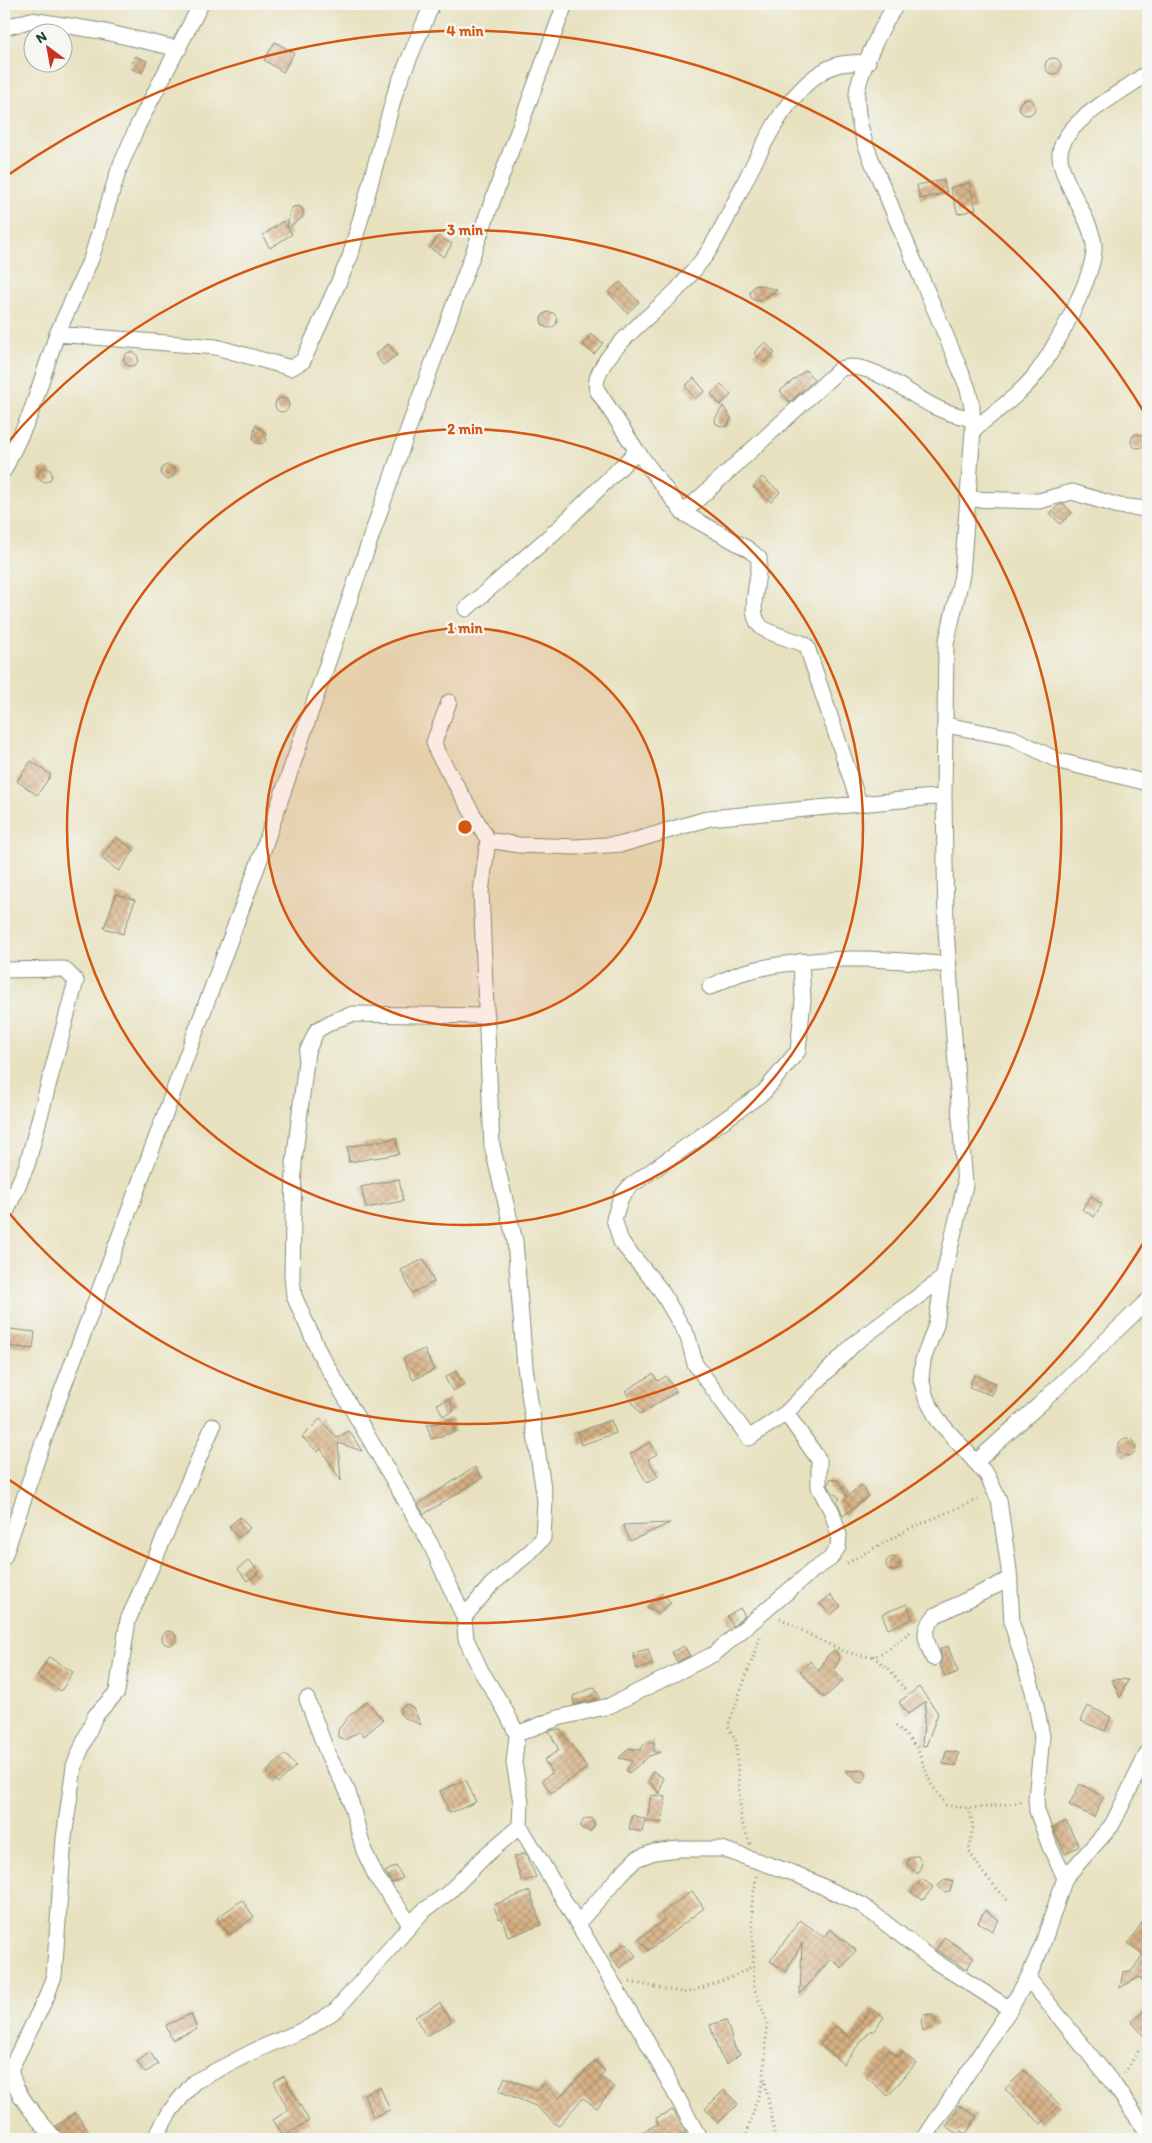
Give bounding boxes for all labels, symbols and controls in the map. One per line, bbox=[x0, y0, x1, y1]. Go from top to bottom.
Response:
north arrow bbox=[22, 22, 72, 72]
text: 4 min bbox=[447, 22, 484, 40]
text: N bbox=[33, 28, 50, 47]
text: 3 min bbox=[447, 221, 484, 239]
text: 2 min bbox=[447, 420, 484, 438]
text: 1 min bbox=[448, 619, 483, 637]
centre of rings bbox=[456, 818, 474, 836]

